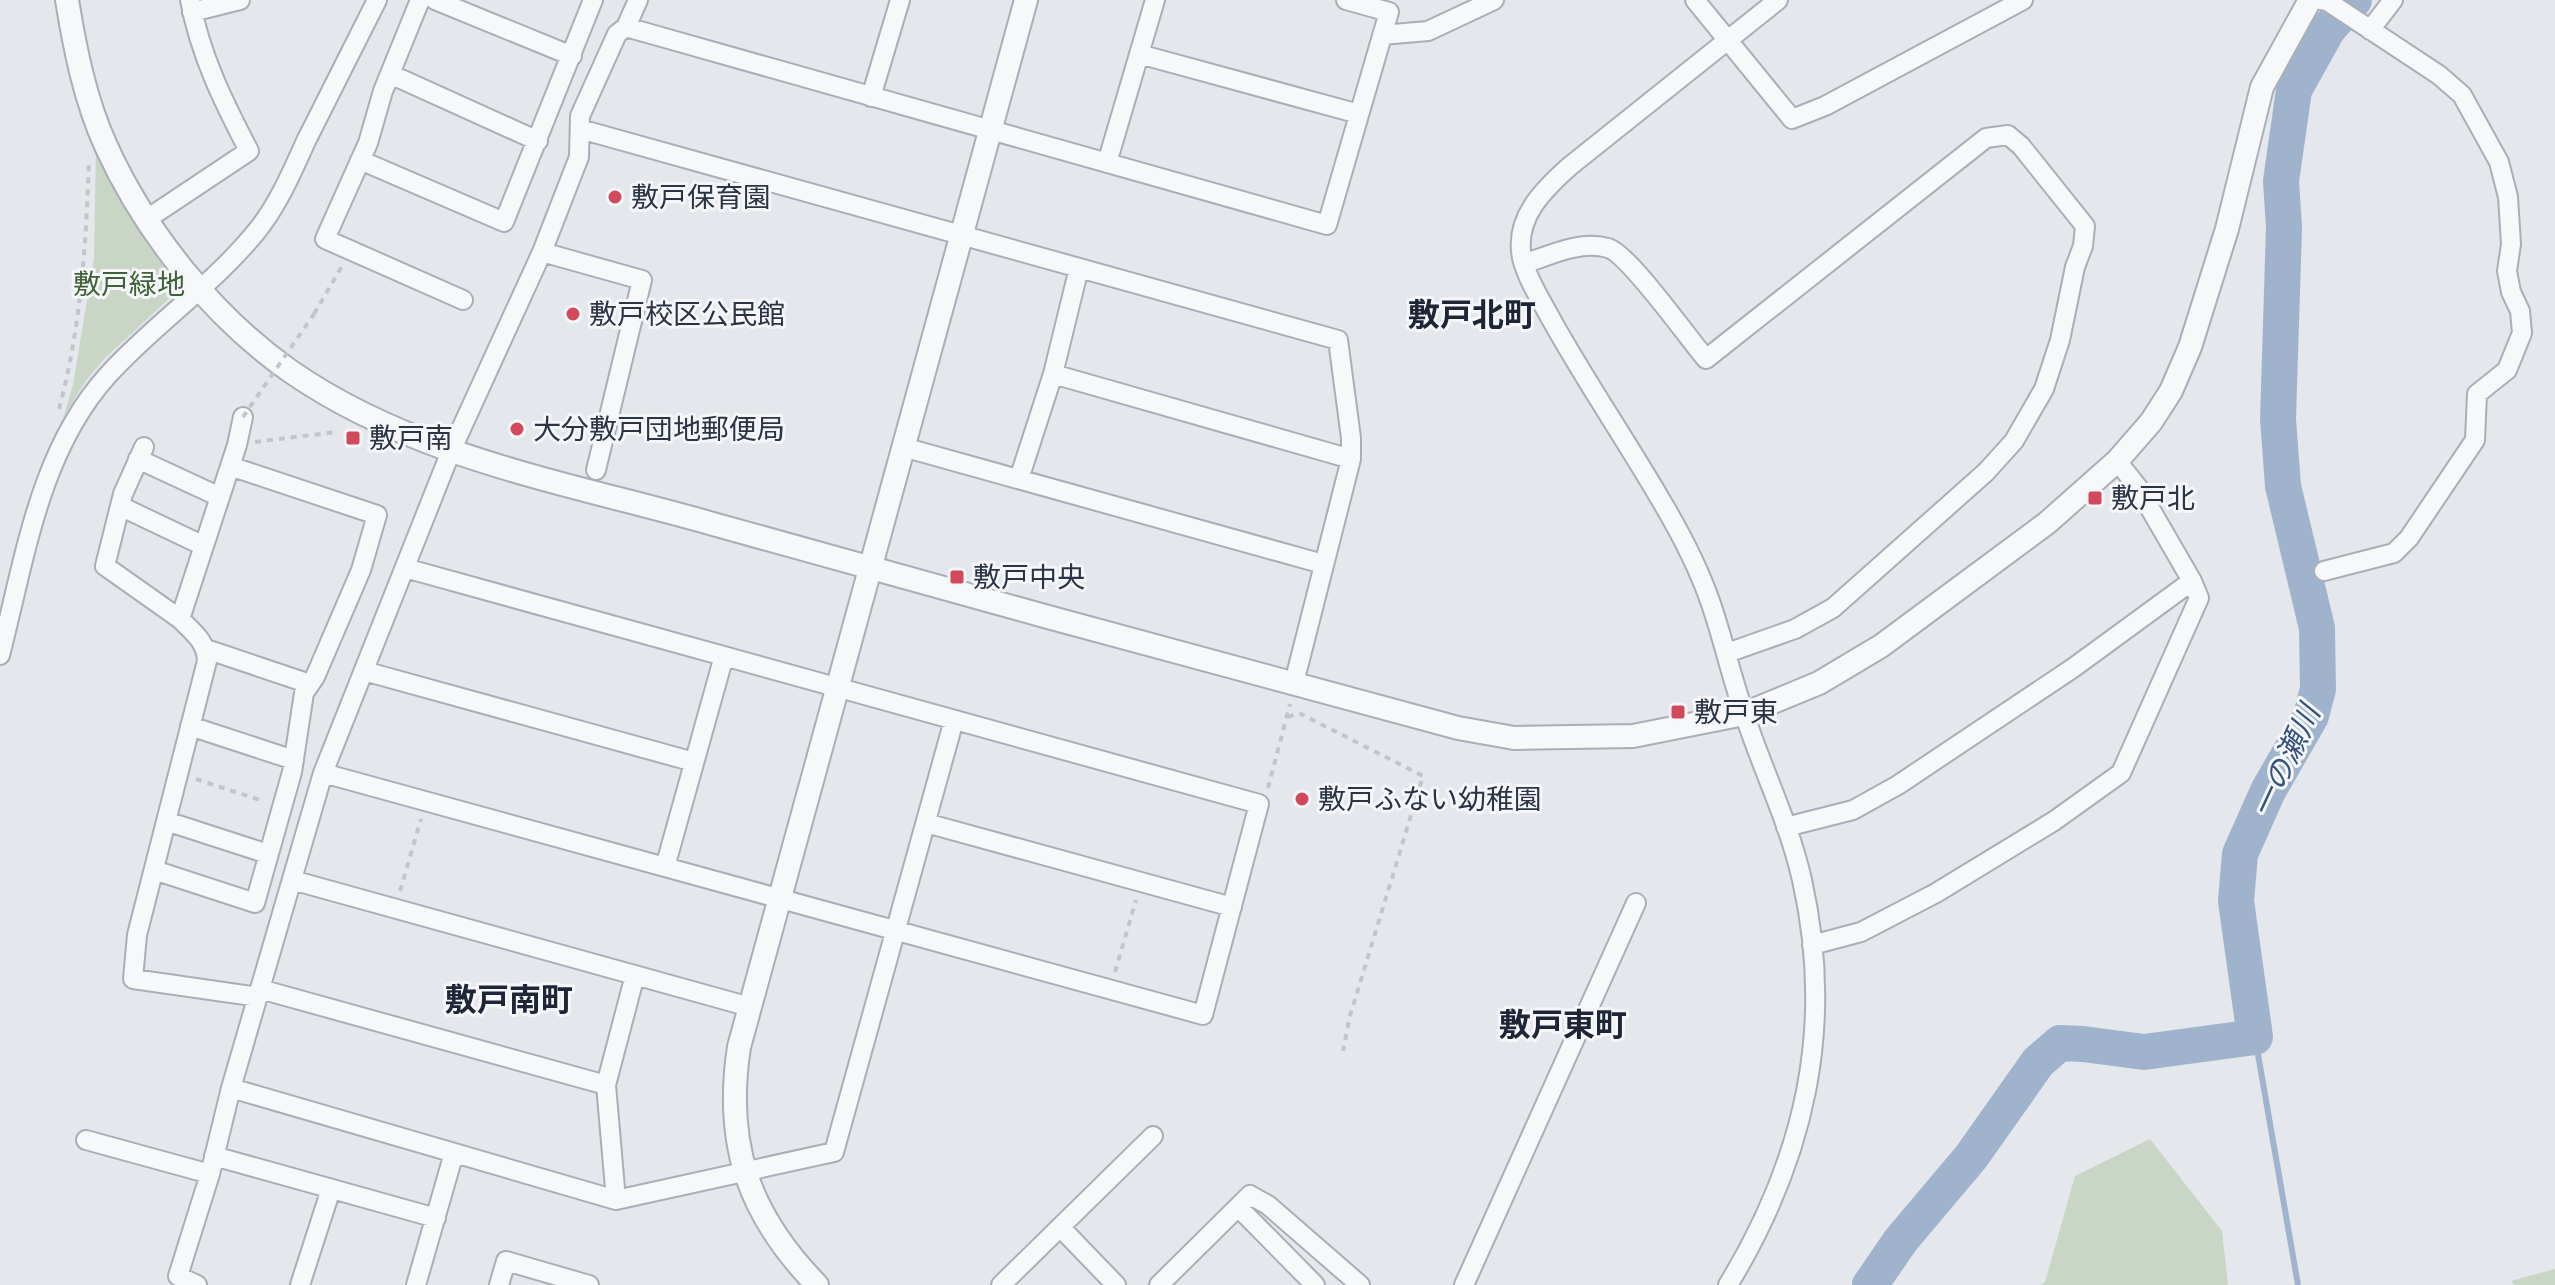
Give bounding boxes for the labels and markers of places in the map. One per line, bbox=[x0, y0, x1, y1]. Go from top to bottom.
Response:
place label: 敷戸保育園 bbox=[631, 180, 771, 214]
marker: 敷戸保育園 bbox=[606, 188, 624, 206]
place label: 敷戸校区公民館 bbox=[589, 297, 785, 331]
marker: 敷戸校区公民館 bbox=[564, 305, 582, 323]
place label: 大分敷戸団地郵便局 bbox=[533, 412, 785, 446]
marker: 大分敷戸団地郵便局 bbox=[508, 420, 526, 438]
place label: 敷戸南 bbox=[369, 421, 453, 455]
marker: 敷戸南 bbox=[344, 429, 362, 447]
place label: 敷戸北 bbox=[2111, 481, 2195, 515]
marker: 敷戸北 bbox=[2086, 489, 2104, 507]
place label: 敷戸中央 bbox=[973, 560, 1085, 594]
marker: 敷戸中央 bbox=[948, 568, 966, 586]
place label: 敷戸東 bbox=[1694, 695, 1778, 729]
marker: 敷戸東 bbox=[1669, 703, 1687, 721]
place label: 敷戸ふない幼稚園 bbox=[1318, 782, 1542, 816]
marker: 敷戸ふない幼稚園 bbox=[1293, 790, 1311, 808]

